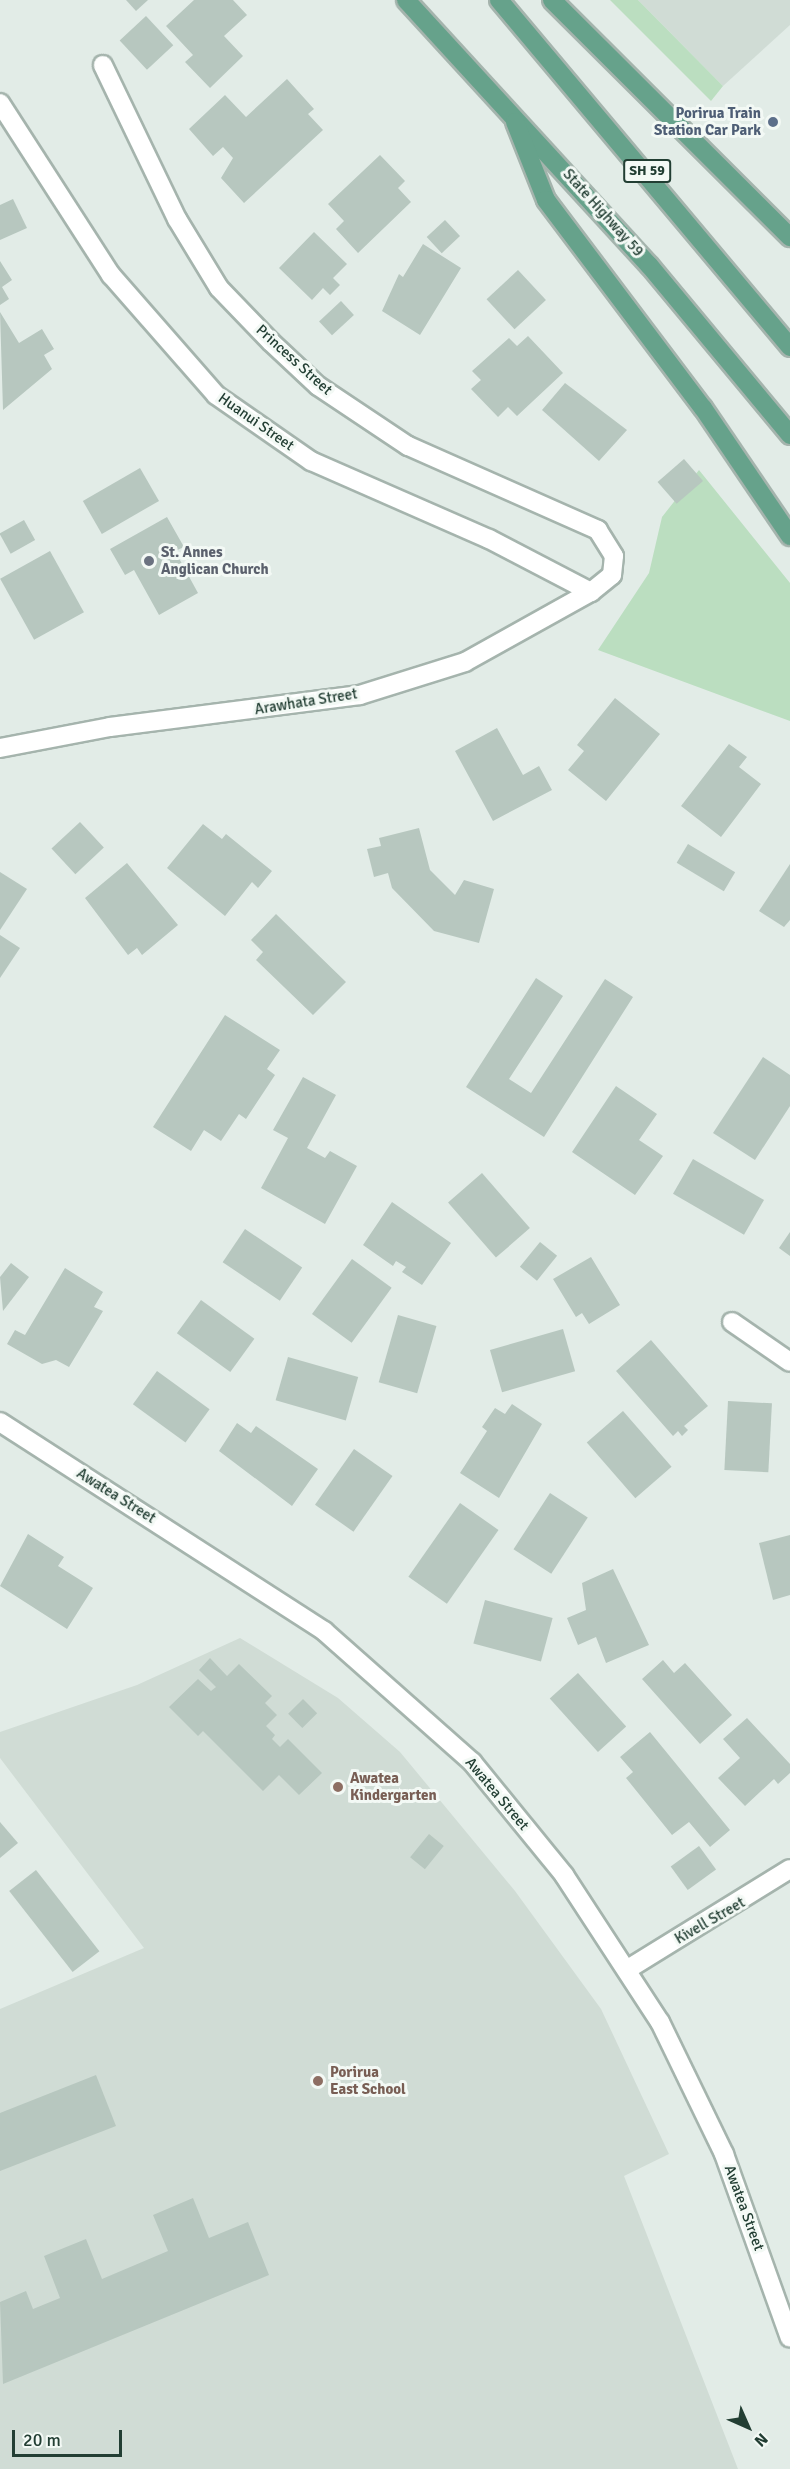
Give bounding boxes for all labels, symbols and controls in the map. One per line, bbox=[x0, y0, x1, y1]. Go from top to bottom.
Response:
place label: Porirua Train Station Car Park bbox=[654, 104, 761, 139]
marker: Porirua Train Station Car Park bbox=[766, 115, 780, 129]
road number: SH 59 bbox=[623, 160, 671, 182]
street label: State Highway 59 bbox=[559, 166, 647, 260]
street label: Princess Street bbox=[252, 321, 336, 399]
street label: Huanui Street bbox=[215, 389, 297, 455]
place label: St. Annes Anglican Church bbox=[161, 543, 269, 578]
marker: St. Annes Anglican Church bbox=[142, 554, 156, 568]
street label: Arawhata Street bbox=[253, 685, 359, 719]
street label: Awatea Street bbox=[73, 1465, 159, 1527]
street label: Awatea Street bbox=[461, 1754, 533, 1834]
place label: Awatea Kindergarten bbox=[350, 1769, 437, 1804]
marker: Awatea Kindergarten bbox=[331, 1780, 345, 1794]
street label: Kivell Street bbox=[672, 1894, 748, 1948]
place label: Porirua East School bbox=[330, 2063, 406, 2098]
marker: Porirua East School bbox=[311, 2074, 325, 2088]
street label: Awatea Street bbox=[720, 2163, 768, 2253]
north arrow bbox=[718, 2397, 778, 2457]
scale bar bbox=[15, 2418, 124, 2456]
text: 20 m bbox=[23, 2429, 61, 2451]
text: N bbox=[750, 2429, 772, 2451]

